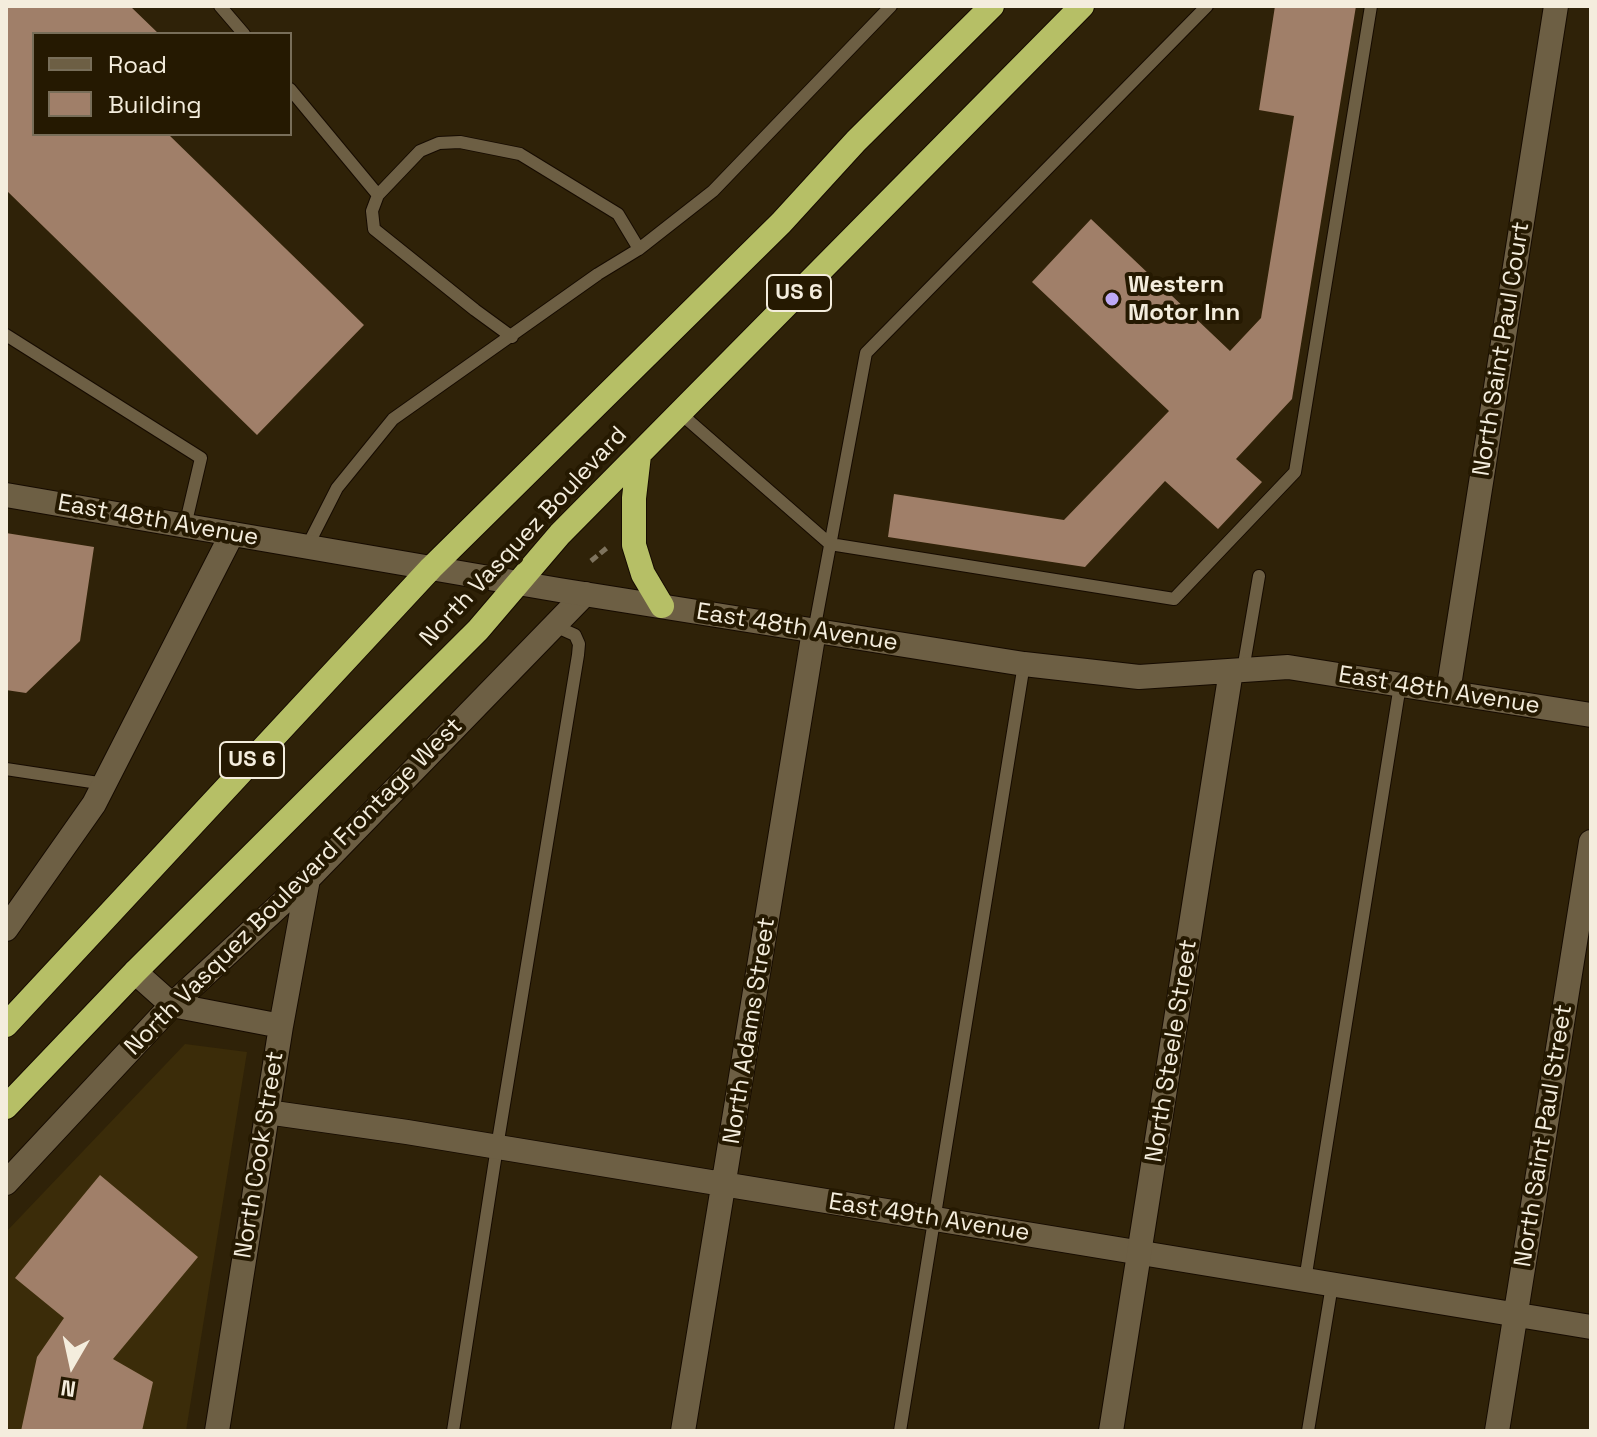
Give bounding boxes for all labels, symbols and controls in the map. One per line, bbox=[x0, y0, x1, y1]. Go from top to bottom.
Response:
legend bbox=[32, 32, 292, 136]
text: Road bbox=[108, 49, 167, 80]
text: Building bbox=[108, 89, 202, 120]
street label: North Saint Paul Court bbox=[1468, 220, 1536, 478]
place label: Western Motor Inn bbox=[1128, 271, 1240, 327]
road number: US 6 bbox=[767, 275, 831, 311]
marker: Western Motor Inn bbox=[1103, 290, 1121, 308]
street label: North Vasquez Boulevard bbox=[415, 421, 633, 653]
street label: East 48th Avenue bbox=[55, 489, 261, 553]
street label: East 48th Avenue bbox=[694, 598, 900, 658]
street label: East 48th Avenue bbox=[1336, 661, 1542, 721]
street label: North Vasquez Boulevard Frontage West bbox=[119, 712, 469, 1062]
road number: US 6 bbox=[220, 742, 284, 778]
street label: North Adams Street bbox=[718, 916, 782, 1146]
street label: North Steele Street bbox=[1140, 938, 1204, 1164]
street label: North Saint Paul Street bbox=[1509, 1003, 1579, 1269]
street label: North Cook Street bbox=[229, 1049, 291, 1261]
street label: East 49th Avenue bbox=[826, 1188, 1032, 1248]
north arrow bbox=[32, 1325, 112, 1405]
text: N bbox=[59, 1374, 78, 1404]

